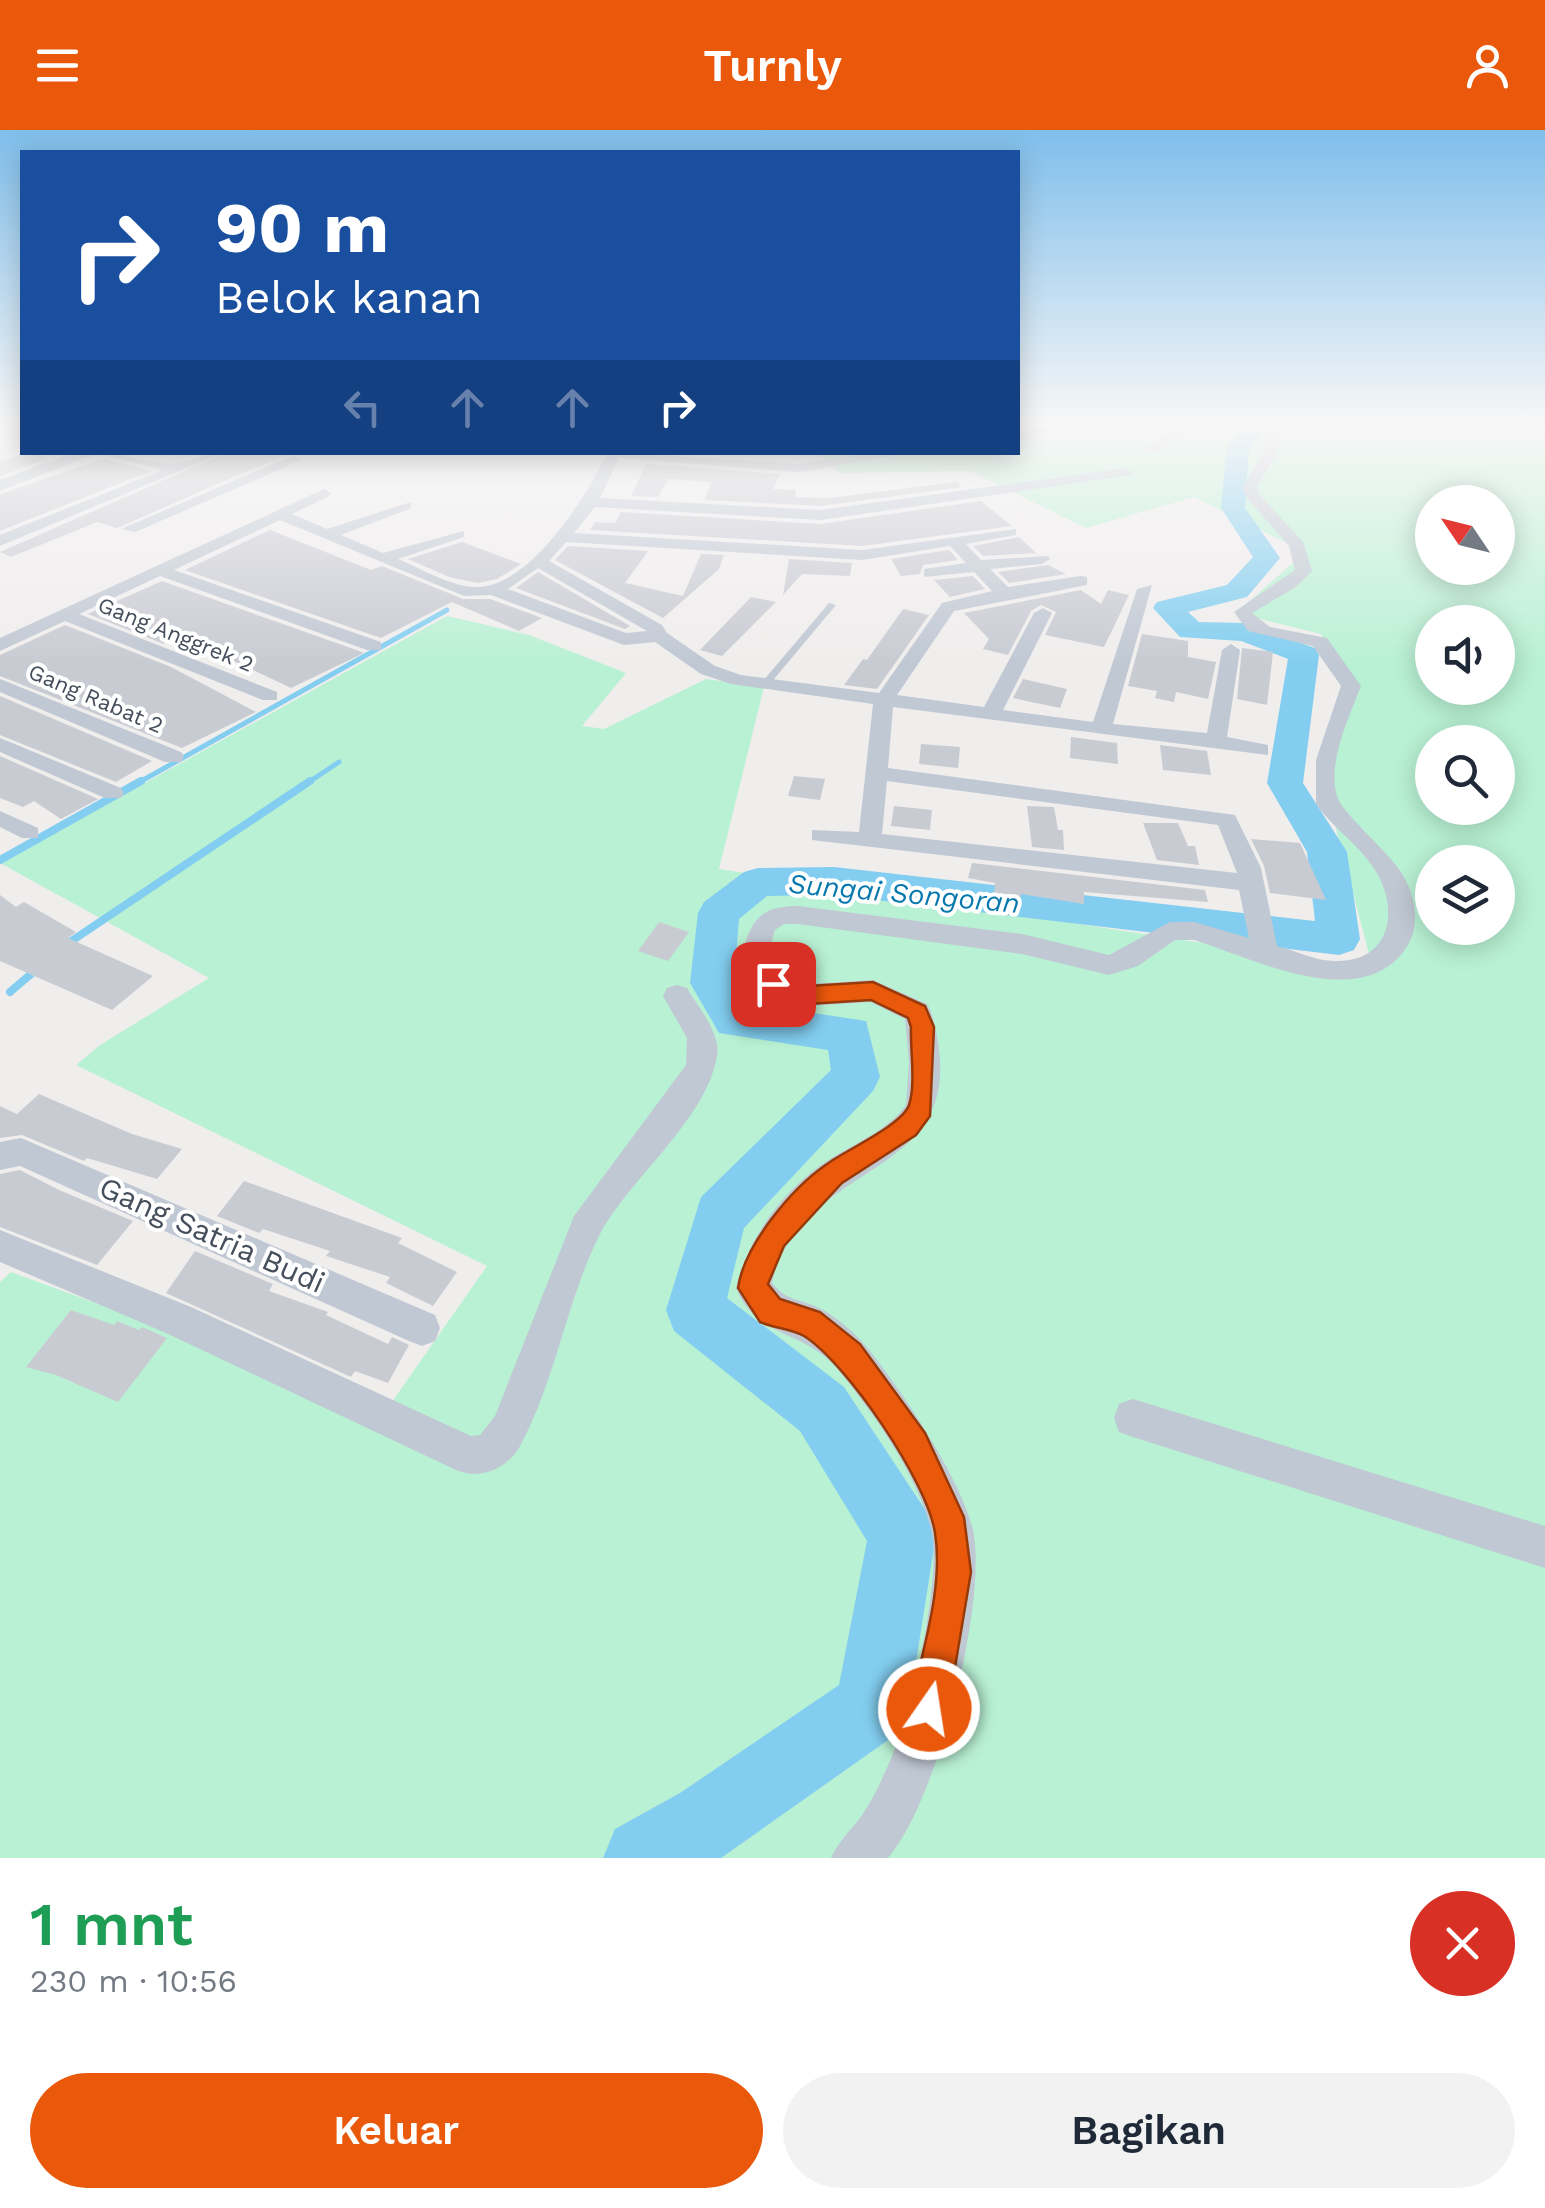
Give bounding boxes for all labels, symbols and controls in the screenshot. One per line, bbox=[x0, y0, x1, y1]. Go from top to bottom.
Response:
icon: menu bbox=[30, 38, 85, 93]
icon: person bbox=[1460, 38, 1515, 93]
text: Turnly bbox=[703, 39, 842, 92]
text: 90 m bbox=[215, 187, 389, 269]
icon: right bbox=[50, 190, 180, 320]
text: Belok kanan bbox=[215, 271, 483, 324]
icon: left bbox=[335, 380, 390, 435]
icon: ahead bbox=[440, 380, 495, 435]
icon: ahead bbox=[545, 380, 600, 435]
icon: right bbox=[650, 380, 705, 435]
north arrow bbox=[1415, 485, 1515, 585]
map controls bbox=[1415, 485, 1515, 945]
street label: Gang Anggrek 2 bbox=[94, 592, 257, 677]
button: sound bbox=[1415, 605, 1515, 705]
street label: Gang Rabat 2 bbox=[25, 659, 167, 738]
button: search bbox=[1415, 725, 1515, 825]
button: layers bbox=[1415, 845, 1515, 945]
water label: Sungai Songoran bbox=[787, 867, 1021, 920]
pin bbox=[731, 942, 816, 1027]
icon: arrive bbox=[746, 957, 801, 1012]
street label: Gang Satria Budi bbox=[94, 1169, 330, 1300]
position arrow bbox=[877, 1657, 981, 1761]
text: 1 mnt bbox=[30, 1889, 193, 1960]
button: close bbox=[1410, 1891, 1515, 1996]
text: 230 m · 10:56 bbox=[30, 1962, 237, 2000]
button: Keluar bbox=[30, 2073, 763, 2188]
button: Bagikan bbox=[783, 2073, 1515, 2188]

